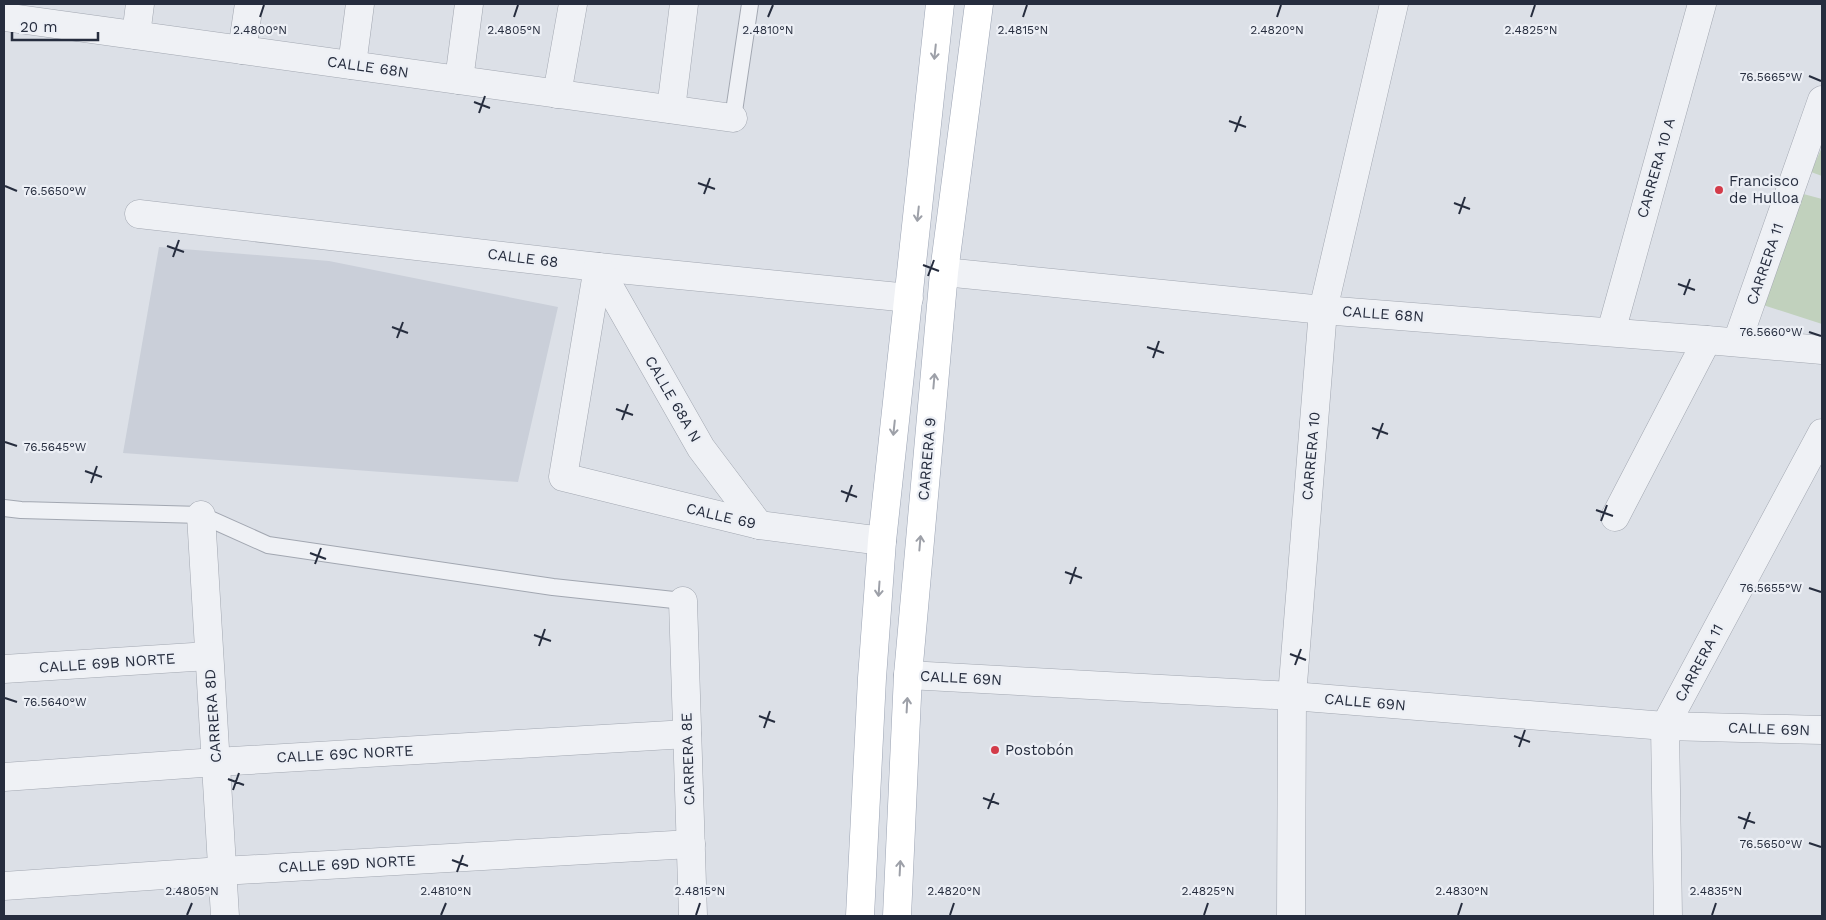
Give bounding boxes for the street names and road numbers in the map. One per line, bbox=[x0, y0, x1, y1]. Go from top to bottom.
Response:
street label: CALLE 68N bbox=[326, 52, 410, 82]
street label: CARRERA 10 A bbox=[1633, 116, 1679, 220]
street label: CARRERA 11 bbox=[1743, 221, 1787, 307]
street label: CALLE 68 bbox=[487, 245, 559, 271]
street label: CALLE 68N bbox=[1341, 302, 1425, 326]
street label: CALLE 68A N bbox=[641, 353, 705, 445]
street label: CARRERA 10 bbox=[1298, 411, 1324, 501]
street label: CARRERA 9 bbox=[914, 417, 940, 501]
street label: CALLE 69 bbox=[684, 499, 758, 533]
street label: CARRERA 11 bbox=[1671, 621, 1727, 705]
street label: CALLE 69B NORTE bbox=[38, 649, 176, 677]
street label: CALLE 69N bbox=[919, 667, 1003, 689]
street label: CARRERA 8D bbox=[201, 668, 225, 764]
street label: CALLE 69N bbox=[1323, 689, 1407, 715]
street label: CARRERA 8E bbox=[677, 712, 699, 806]
street label: CALLE 69N bbox=[1728, 719, 1810, 739]
street label: CALLE 69C NORTE bbox=[276, 741, 414, 767]
street label: CALLE 69D NORTE bbox=[278, 851, 416, 877]

